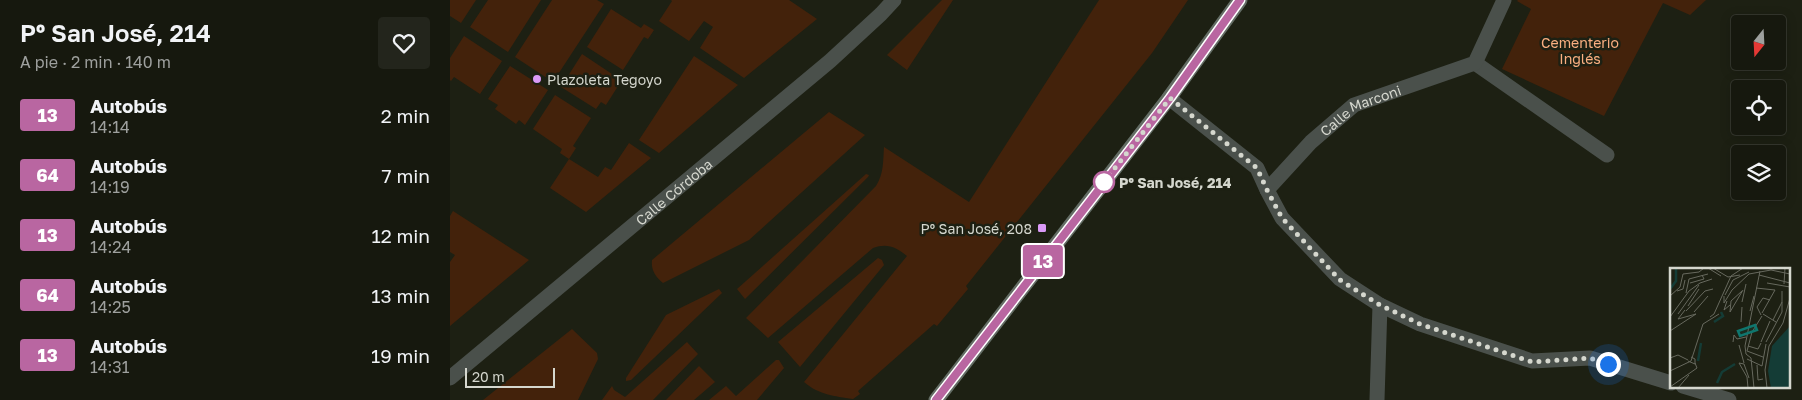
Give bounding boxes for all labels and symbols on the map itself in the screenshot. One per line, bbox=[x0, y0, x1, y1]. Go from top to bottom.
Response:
north arrow bbox=[1731, 15, 1786, 70]
park label: Cementerio Inglés bbox=[1541, 34, 1619, 67]
place label: Plazoleta Tegoyo bbox=[547, 71, 662, 88]
marker: Plazoleta Tegoyo bbox=[531, 73, 543, 85]
street label: Calle Marconi bbox=[1316, 81, 1403, 139]
street label: Calle Córdoba bbox=[632, 155, 715, 228]
marker: Pº San José, 214 bbox=[1093, 171, 1115, 193]
place label: Pº San José, 214 bbox=[1119, 174, 1232, 191]
place label: Pº San José, 208 bbox=[921, 220, 1032, 237]
marker: Pº San José, 208 bbox=[1036, 222, 1048, 234]
line badge: 13 bbox=[1020, 245, 1066, 277]
inset map bbox=[1670, 268, 1790, 388]
your location bbox=[1596, 352, 1621, 377]
scale bar bbox=[465, 365, 555, 388]

